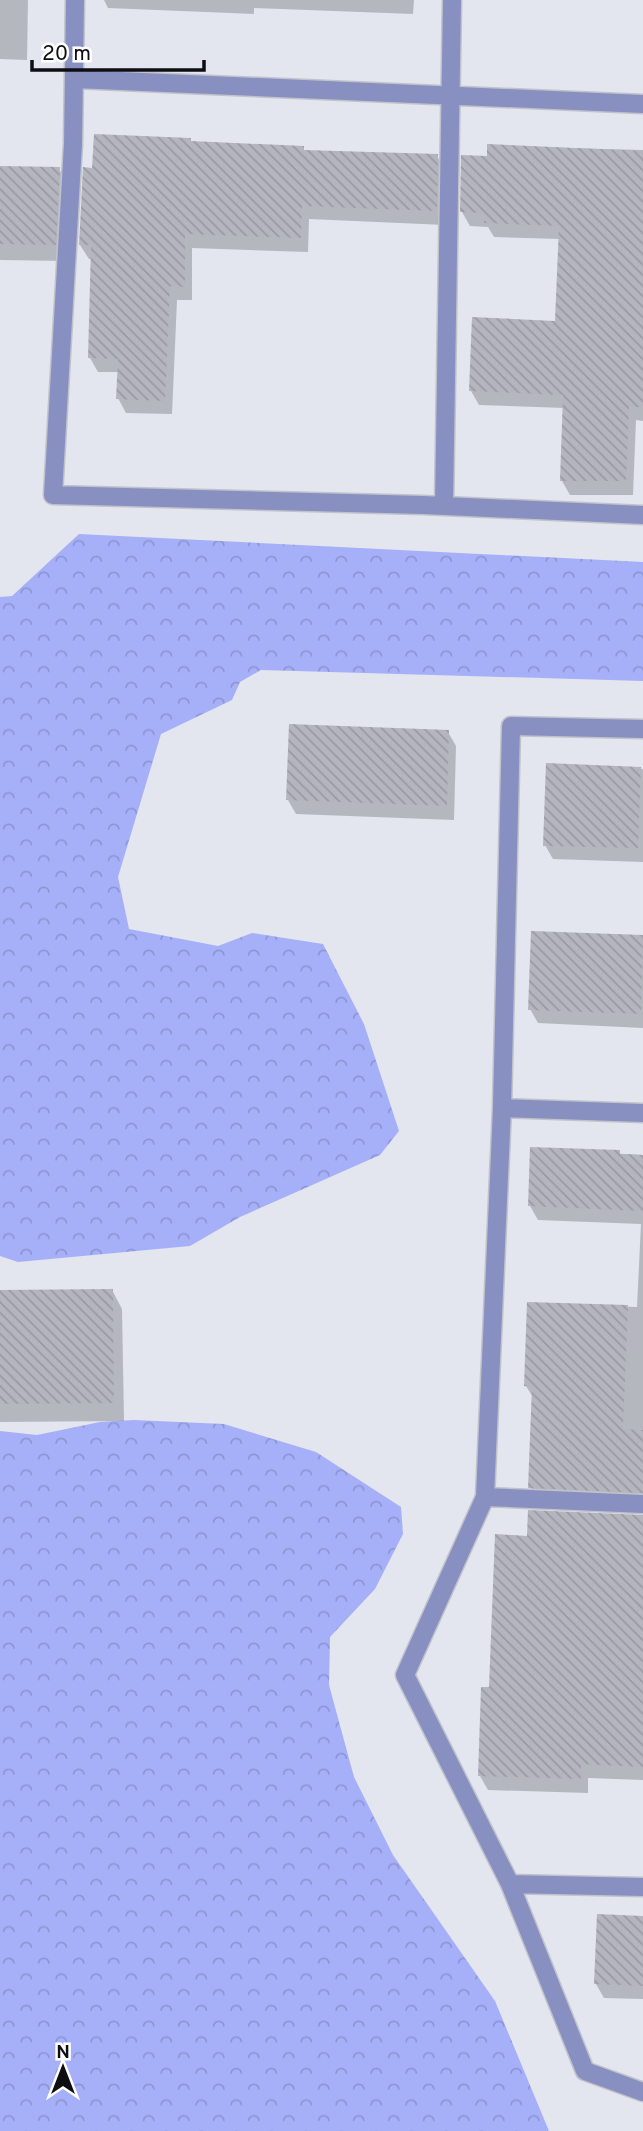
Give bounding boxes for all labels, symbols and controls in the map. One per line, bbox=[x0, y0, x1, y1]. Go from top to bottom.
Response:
scale bar bbox=[32, 28, 203, 72]
text: 20 m bbox=[42, 41, 91, 68]
north arrow bbox=[28, 2033, 98, 2103]
text: N bbox=[56, 2041, 70, 2065]

